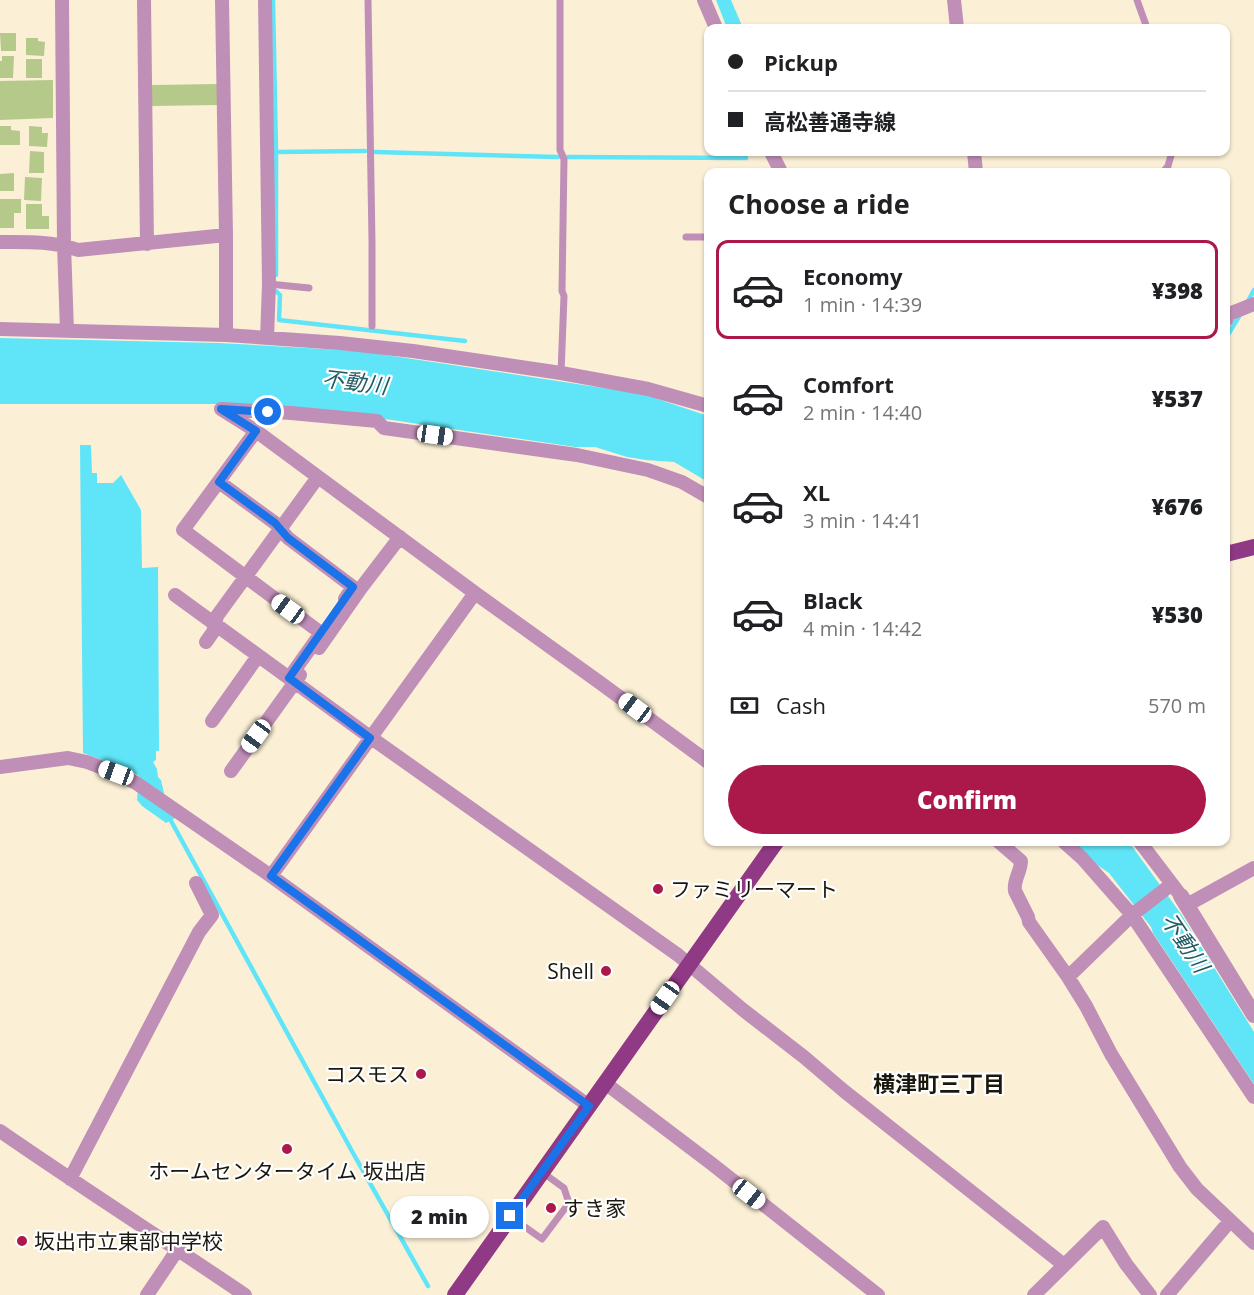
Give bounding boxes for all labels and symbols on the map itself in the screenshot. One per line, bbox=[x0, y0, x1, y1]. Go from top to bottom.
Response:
water label: 不動川 bbox=[320, 362, 392, 400]
route start bbox=[254, 398, 281, 425]
car bbox=[416, 424, 454, 446]
car bbox=[268, 591, 308, 627]
car bbox=[615, 690, 655, 726]
car bbox=[238, 716, 274, 756]
car bbox=[96, 758, 136, 788]
place label: ファミリーマート bbox=[670, 875, 838, 903]
marker: ファミリーマート bbox=[651, 882, 665, 896]
water label: 不動川 bbox=[1155, 906, 1218, 979]
place label: Shell bbox=[547, 957, 594, 985]
marker: Shell bbox=[599, 964, 613, 978]
car bbox=[647, 978, 683, 1018]
place label: コスモス bbox=[325, 1060, 409, 1088]
marker: コスモス bbox=[414, 1067, 428, 1081]
district label: 横津町三丁目 bbox=[873, 1068, 1005, 1098]
marker: ホームセンタータイム 坂出店 bbox=[280, 1142, 294, 1156]
place label: ホームセンタータイム 坂出店 bbox=[148, 1157, 426, 1185]
car bbox=[729, 1176, 769, 1212]
place label: すき家 bbox=[563, 1194, 626, 1222]
callout: 2 min bbox=[390, 1195, 489, 1237]
marker: すき家 bbox=[544, 1201, 558, 1215]
route end bbox=[496, 1202, 523, 1229]
place label: 坂出市立東部中学校 bbox=[34, 1227, 223, 1255]
marker: 坂出市立東部中学校 bbox=[15, 1234, 29, 1248]

